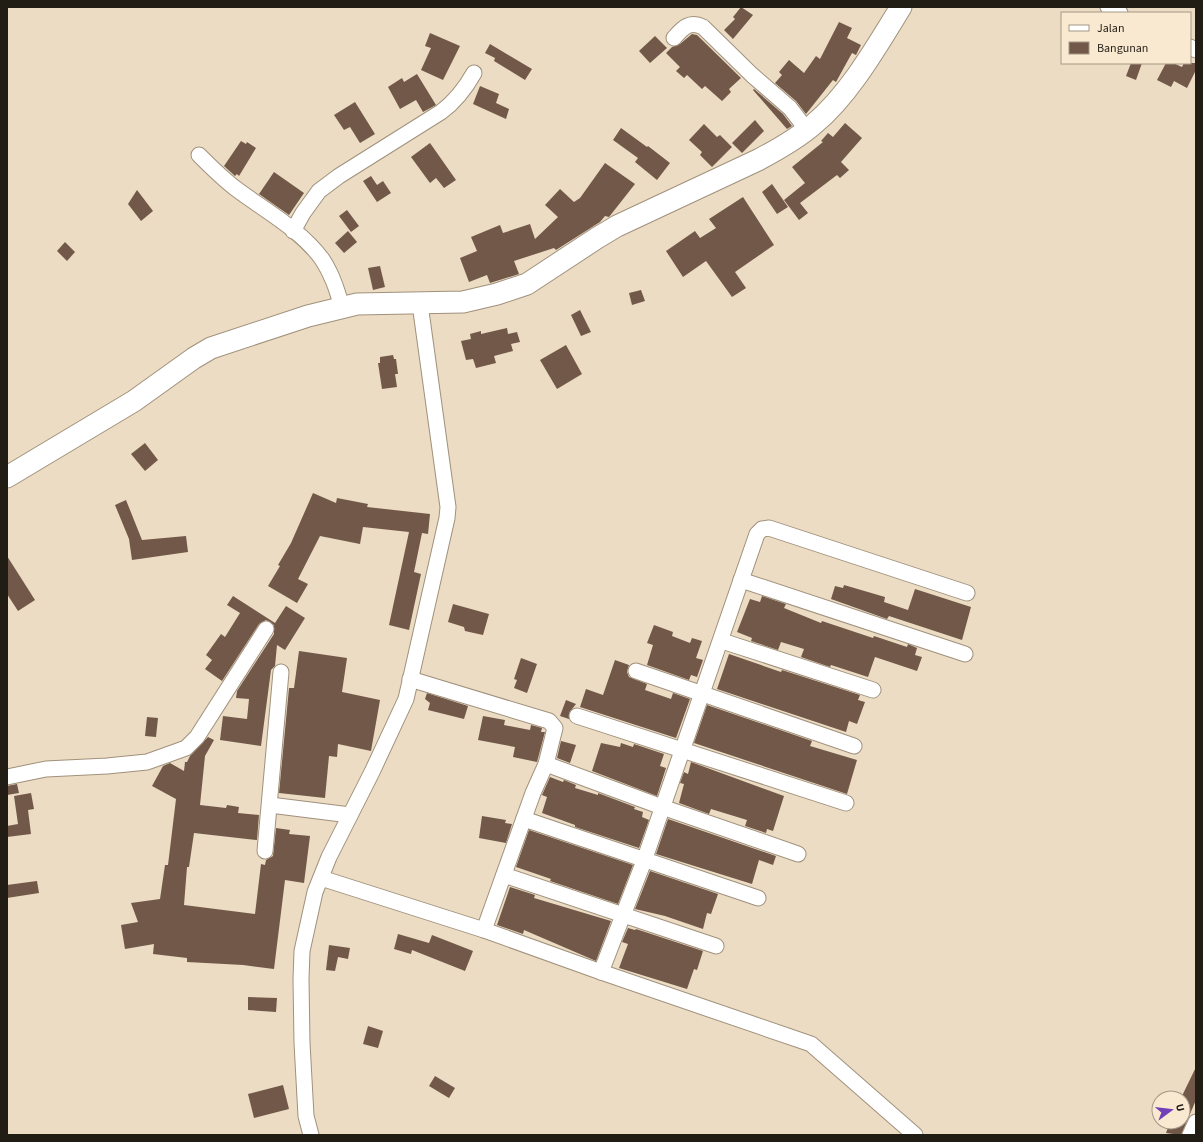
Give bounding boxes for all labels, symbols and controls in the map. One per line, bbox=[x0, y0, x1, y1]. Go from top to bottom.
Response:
legend bbox=[1061, 12, 1191, 64]
text: Jalan bbox=[1097, 20, 1124, 37]
text: Bangunan bbox=[1097, 40, 1148, 57]
north arrow bbox=[1151, 1090, 1191, 1130]
text: U bbox=[1172, 1102, 1188, 1113]

